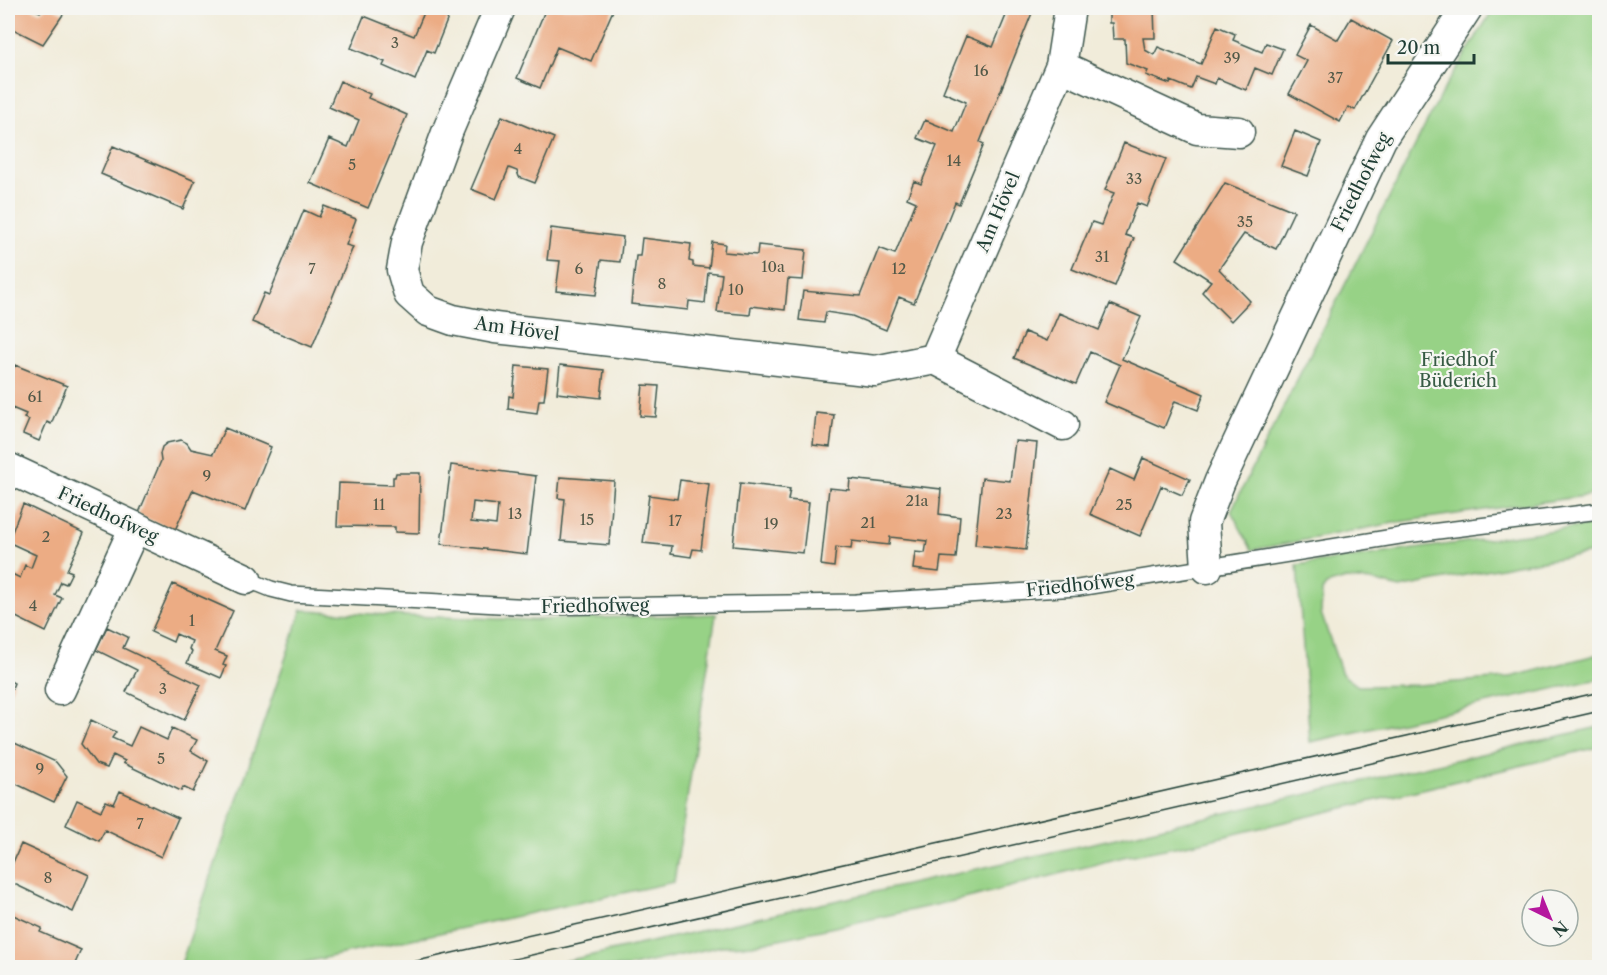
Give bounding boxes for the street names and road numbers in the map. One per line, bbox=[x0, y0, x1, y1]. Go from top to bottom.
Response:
street label: Friedhofweg bbox=[1327, 128, 1396, 235]
street label: Am Hövel bbox=[971, 169, 1025, 256]
street label: Am Hövel bbox=[472, 312, 561, 346]
street label: Friedhofweg bbox=[54, 482, 162, 548]
street label: Friedhofweg bbox=[1025, 568, 1136, 602]
street label: Friedhofweg bbox=[541, 594, 650, 618]

